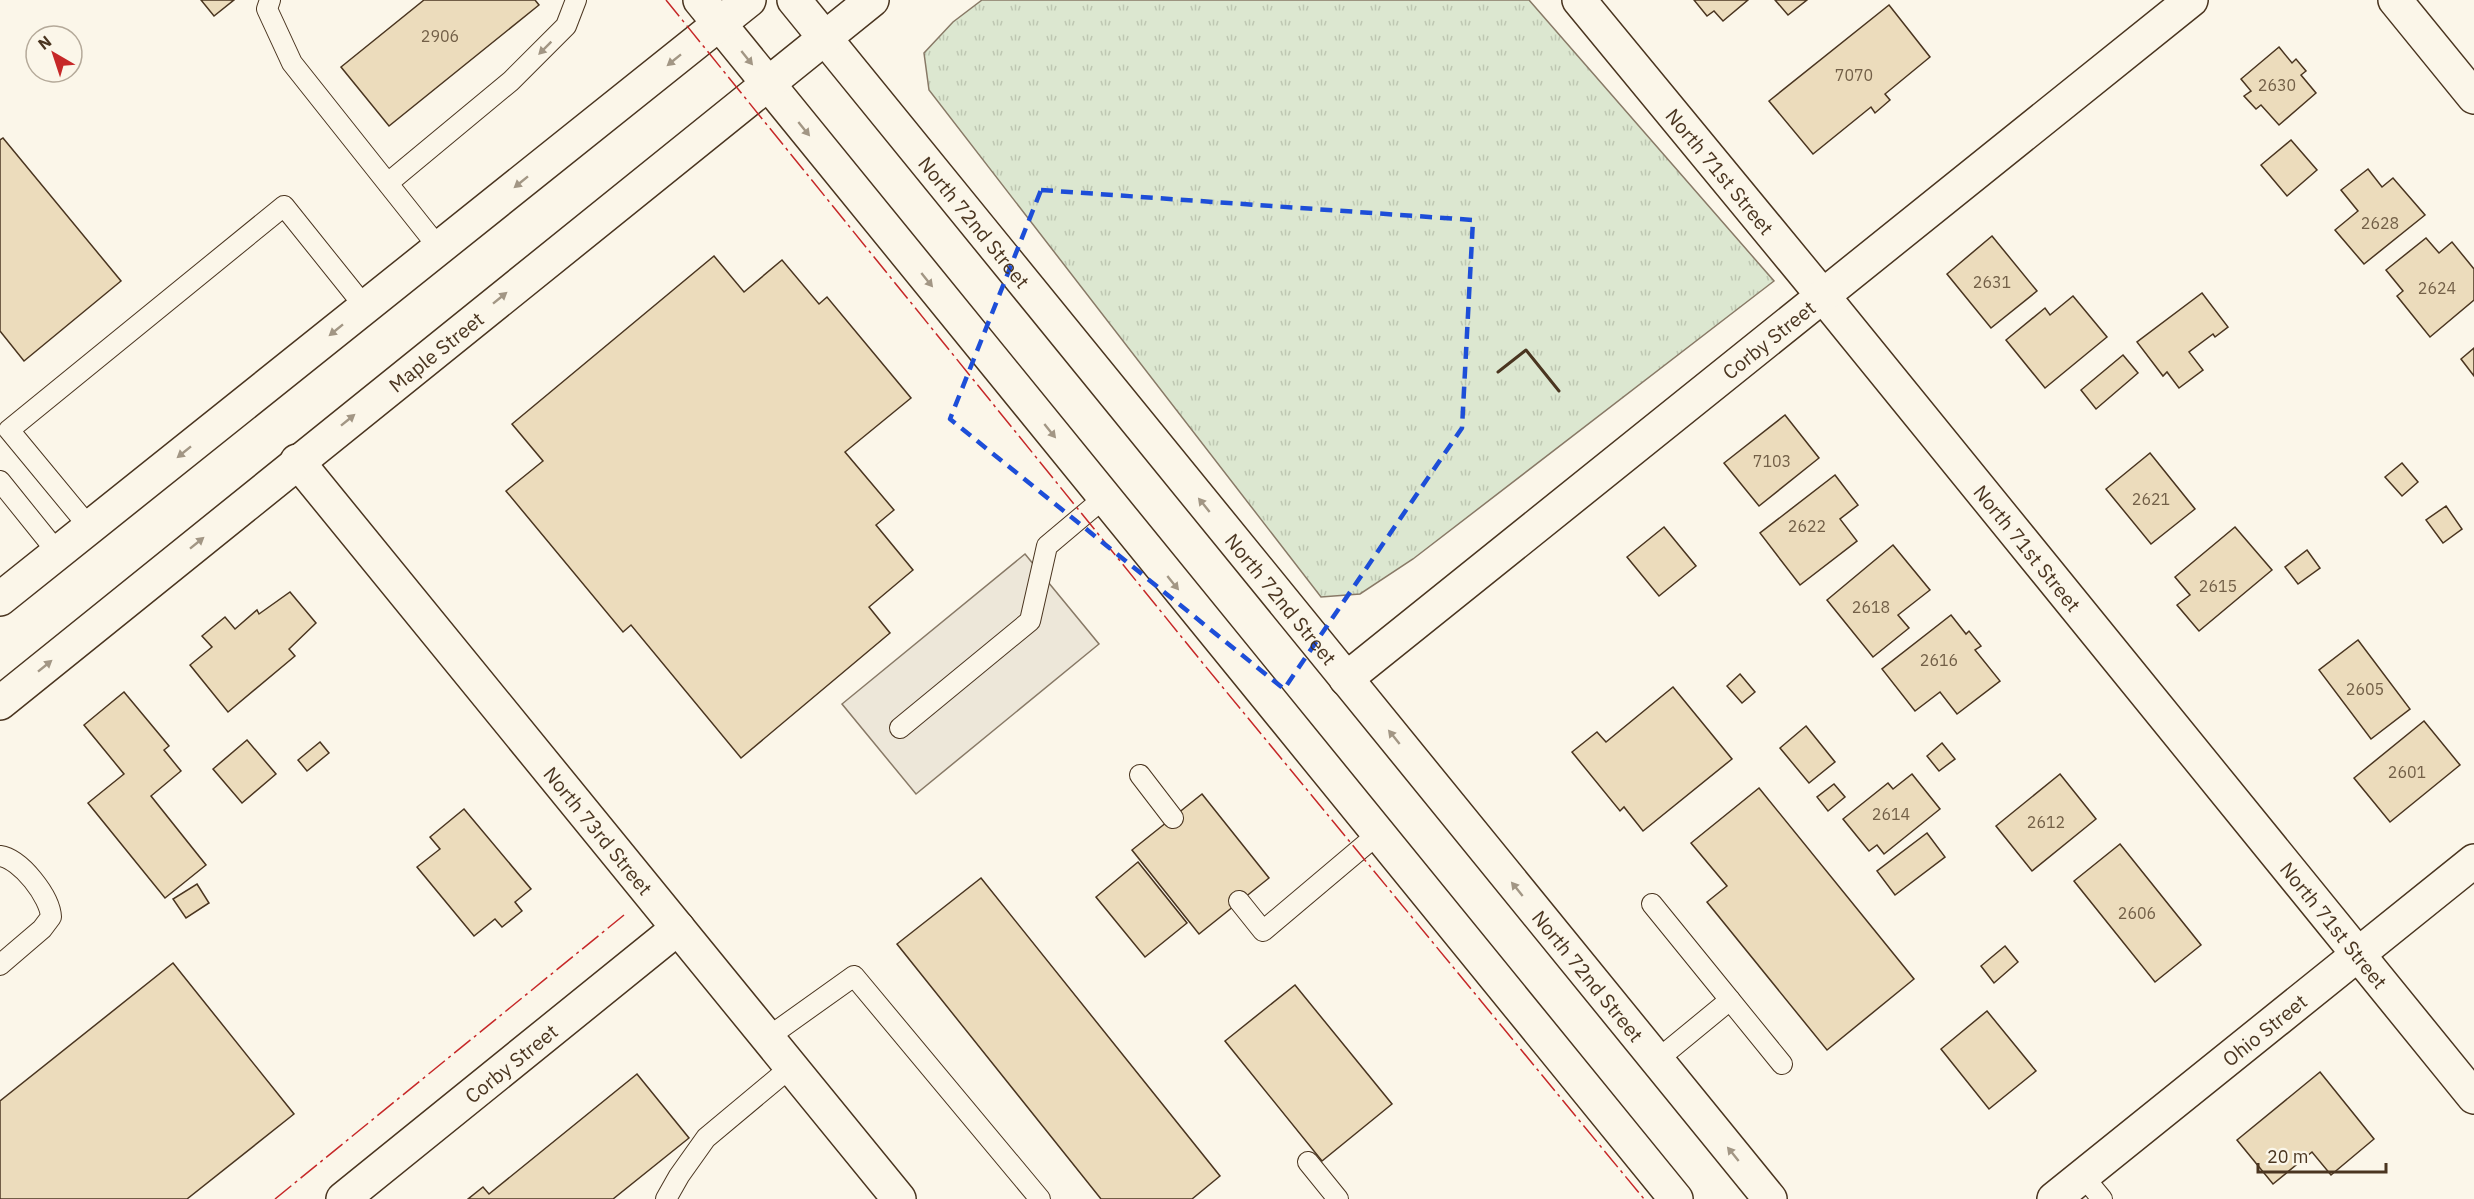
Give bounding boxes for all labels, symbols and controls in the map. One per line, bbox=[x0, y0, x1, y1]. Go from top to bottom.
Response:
north arrow bbox=[24, 24, 84, 84]
house number: 2906 bbox=[421, 26, 459, 46]
text: N bbox=[34, 31, 55, 54]
one-way arrow bbox=[538, 40, 552, 54]
one-way arrow bbox=[740, 50, 753, 65]
one-way arrow bbox=[666, 54, 681, 66]
house number: 7070 bbox=[1835, 65, 1873, 85]
house number: 2630 bbox=[2258, 75, 2296, 95]
street label: North 71st Street bbox=[1660, 102, 1780, 240]
one-way arrow bbox=[798, 121, 810, 136]
street label: North 72nd Street bbox=[913, 150, 1036, 293]
one-way arrow bbox=[514, 176, 529, 188]
house number: 2628 bbox=[2361, 213, 2399, 233]
one-way arrow bbox=[920, 272, 933, 287]
house number: 2631 bbox=[1973, 272, 2011, 292]
house number: 2624 bbox=[2418, 278, 2456, 298]
one-way arrow bbox=[493, 293, 508, 305]
street label: Corby Street bbox=[1716, 294, 1821, 385]
street label: Maple Street bbox=[383, 305, 489, 398]
one-way arrow bbox=[329, 324, 344, 336]
one-way arrow bbox=[341, 415, 356, 427]
one-way arrow bbox=[1043, 424, 1056, 439]
one-way arrow bbox=[176, 446, 192, 459]
house number: 7103 bbox=[1753, 451, 1791, 471]
street label: North 71st Street bbox=[1968, 479, 2087, 617]
house number: 2621 bbox=[2132, 489, 2170, 509]
one-way arrow bbox=[1198, 498, 1211, 513]
house number: 2622 bbox=[1788, 516, 1826, 536]
street label: North 72nd Street bbox=[1220, 527, 1343, 670]
one-way arrow bbox=[189, 536, 205, 549]
one-way arrow bbox=[1166, 575, 1179, 590]
house number: 2615 bbox=[2199, 576, 2237, 596]
house number: 2618 bbox=[1852, 597, 1890, 617]
house number: 2616 bbox=[1920, 650, 1958, 670]
one-way arrow bbox=[38, 660, 53, 672]
house number: 2605 bbox=[2346, 679, 2384, 699]
one-way arrow bbox=[1388, 730, 1400, 745]
street label: North 73rd Street bbox=[538, 761, 659, 901]
house number: 2601 bbox=[2388, 762, 2426, 782]
house number: 2614 bbox=[1872, 804, 1910, 824]
house number: 2612 bbox=[2027, 812, 2065, 832]
street label: North 71st Street bbox=[2274, 856, 2394, 994]
one-way arrow bbox=[1511, 881, 1523, 896]
house number: 2606 bbox=[2118, 903, 2156, 923]
street label: North 72nd Street bbox=[1526, 904, 1650, 1047]
street label: Ohio Street bbox=[2216, 987, 2312, 1072]
street label: Corby Street bbox=[459, 1017, 563, 1109]
scale bar bbox=[2258, 1136, 2386, 1174]
text: 20 m bbox=[2267, 1145, 2309, 1168]
one-way arrow bbox=[1727, 1147, 1740, 1162]

